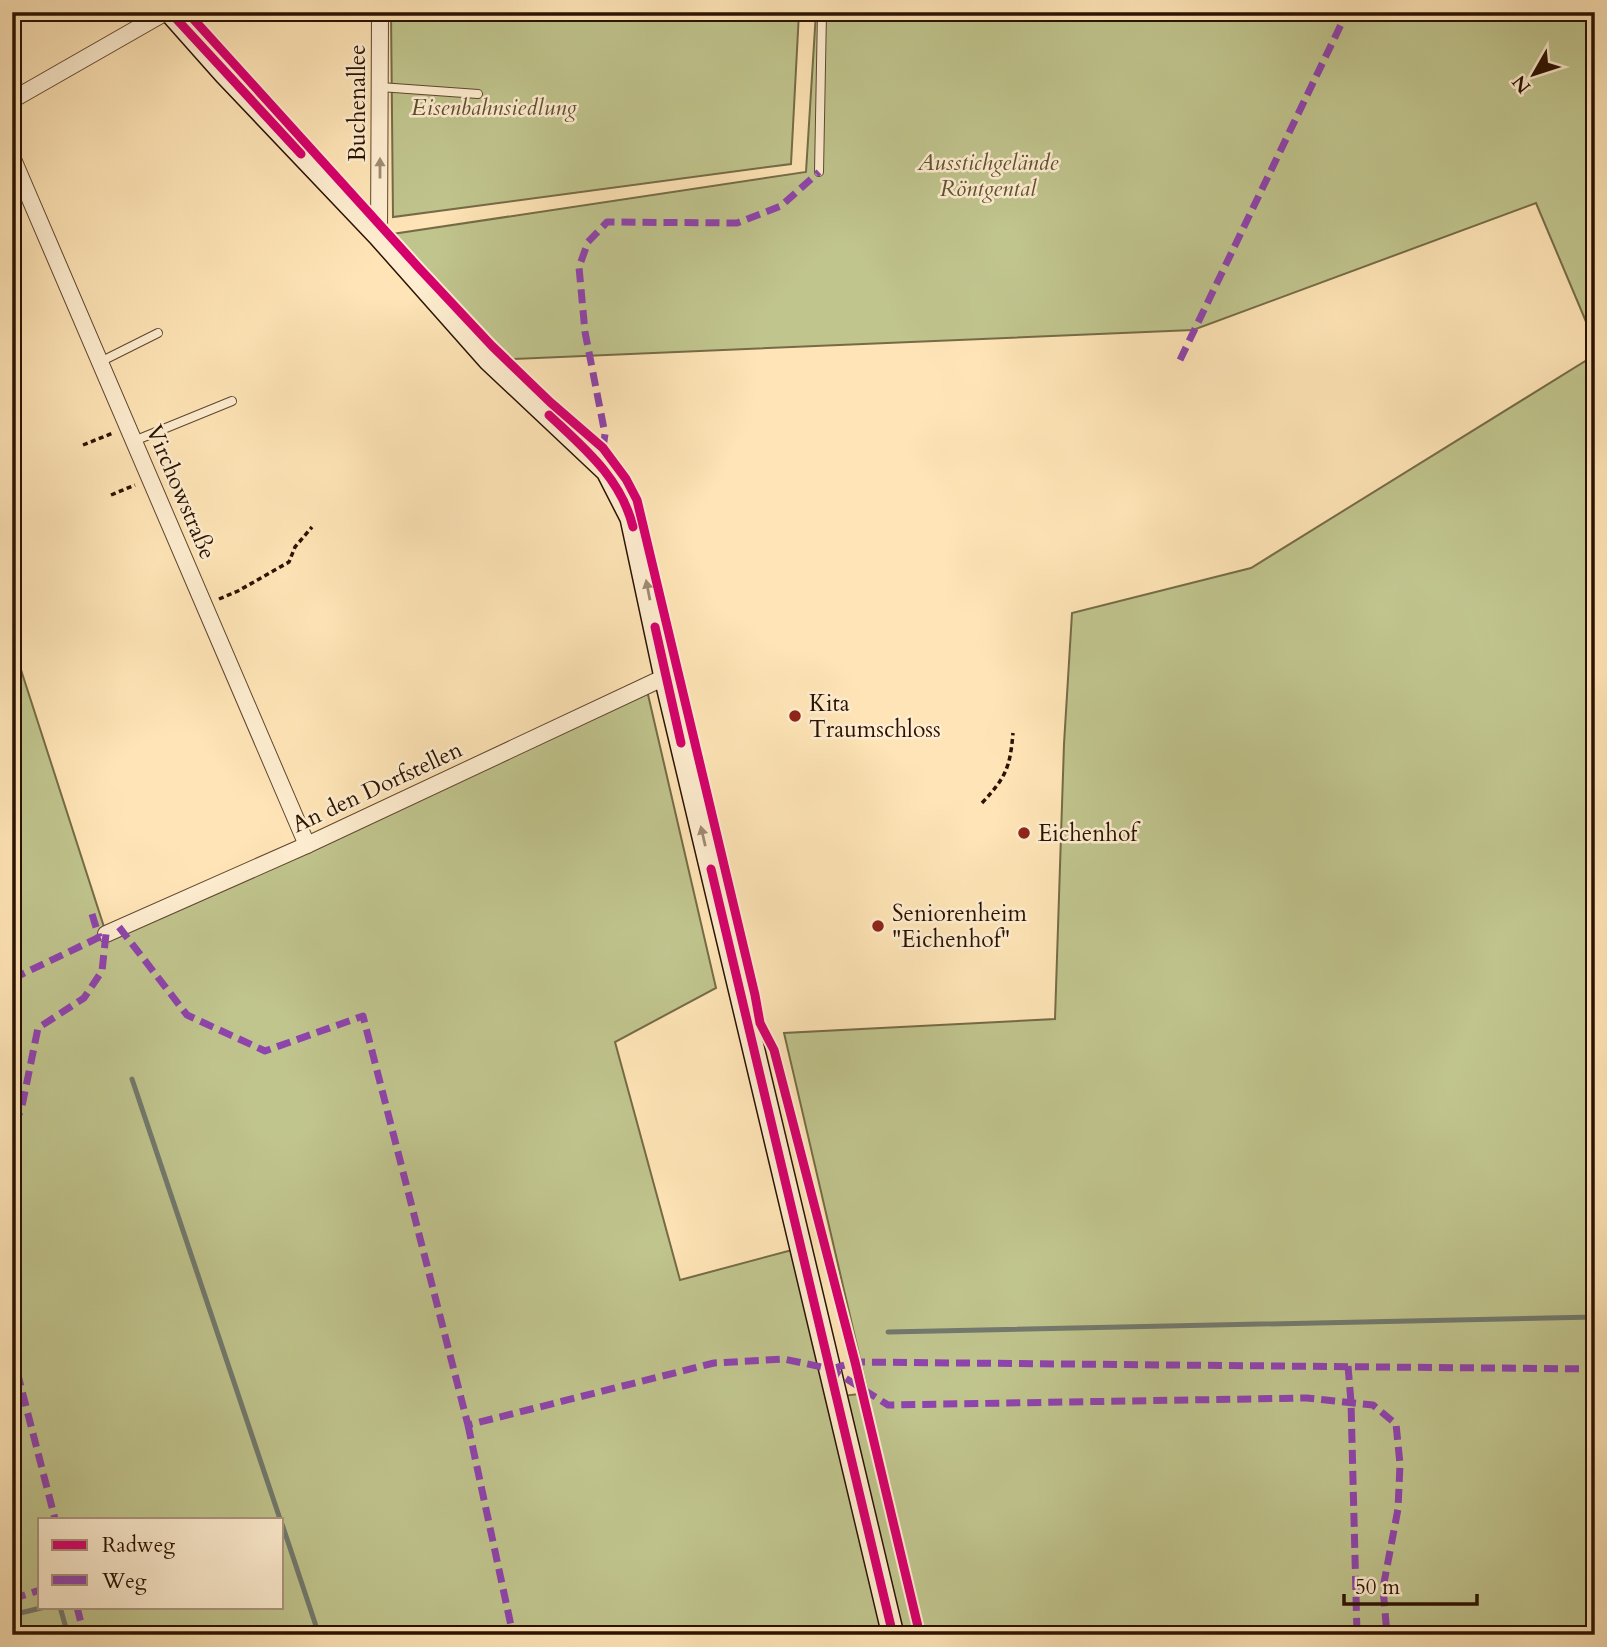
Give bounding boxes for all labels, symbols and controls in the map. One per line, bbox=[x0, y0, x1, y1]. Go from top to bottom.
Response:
north arrow bbox=[1498, 38, 1568, 108]
street label: Buchenallee bbox=[342, 44, 373, 162]
text: N bbox=[1506, 69, 1537, 99]
park label: Eisenbahnsiedlung bbox=[411, 92, 577, 123]
park label: Ausstichgelände Röntgental bbox=[917, 147, 1059, 204]
one-way arrow bbox=[374, 157, 386, 179]
street label: Virchowstraße bbox=[139, 420, 223, 564]
one-way arrow bbox=[642, 579, 653, 601]
place label: Kita Traumschloss bbox=[809, 688, 941, 745]
marker: Kita Traumschloss bbox=[787, 708, 803, 724]
street label: An den Dorfstellen bbox=[287, 734, 467, 840]
place label: Eichenhof bbox=[1038, 818, 1141, 849]
one-way arrow bbox=[697, 825, 708, 847]
marker: Eichenhof bbox=[1016, 825, 1032, 841]
place label: Seniorenheim "Eichenhof" bbox=[892, 898, 1027, 955]
marker: Seniorenheim "Eichenhof" bbox=[870, 918, 886, 934]
legend bbox=[38, 1518, 284, 1608]
text: Radweg bbox=[102, 1531, 175, 1560]
scale bar bbox=[1344, 1563, 1478, 1607]
text: Weg bbox=[101, 1567, 147, 1596]
text: 50 m bbox=[1355, 1573, 1400, 1602]

